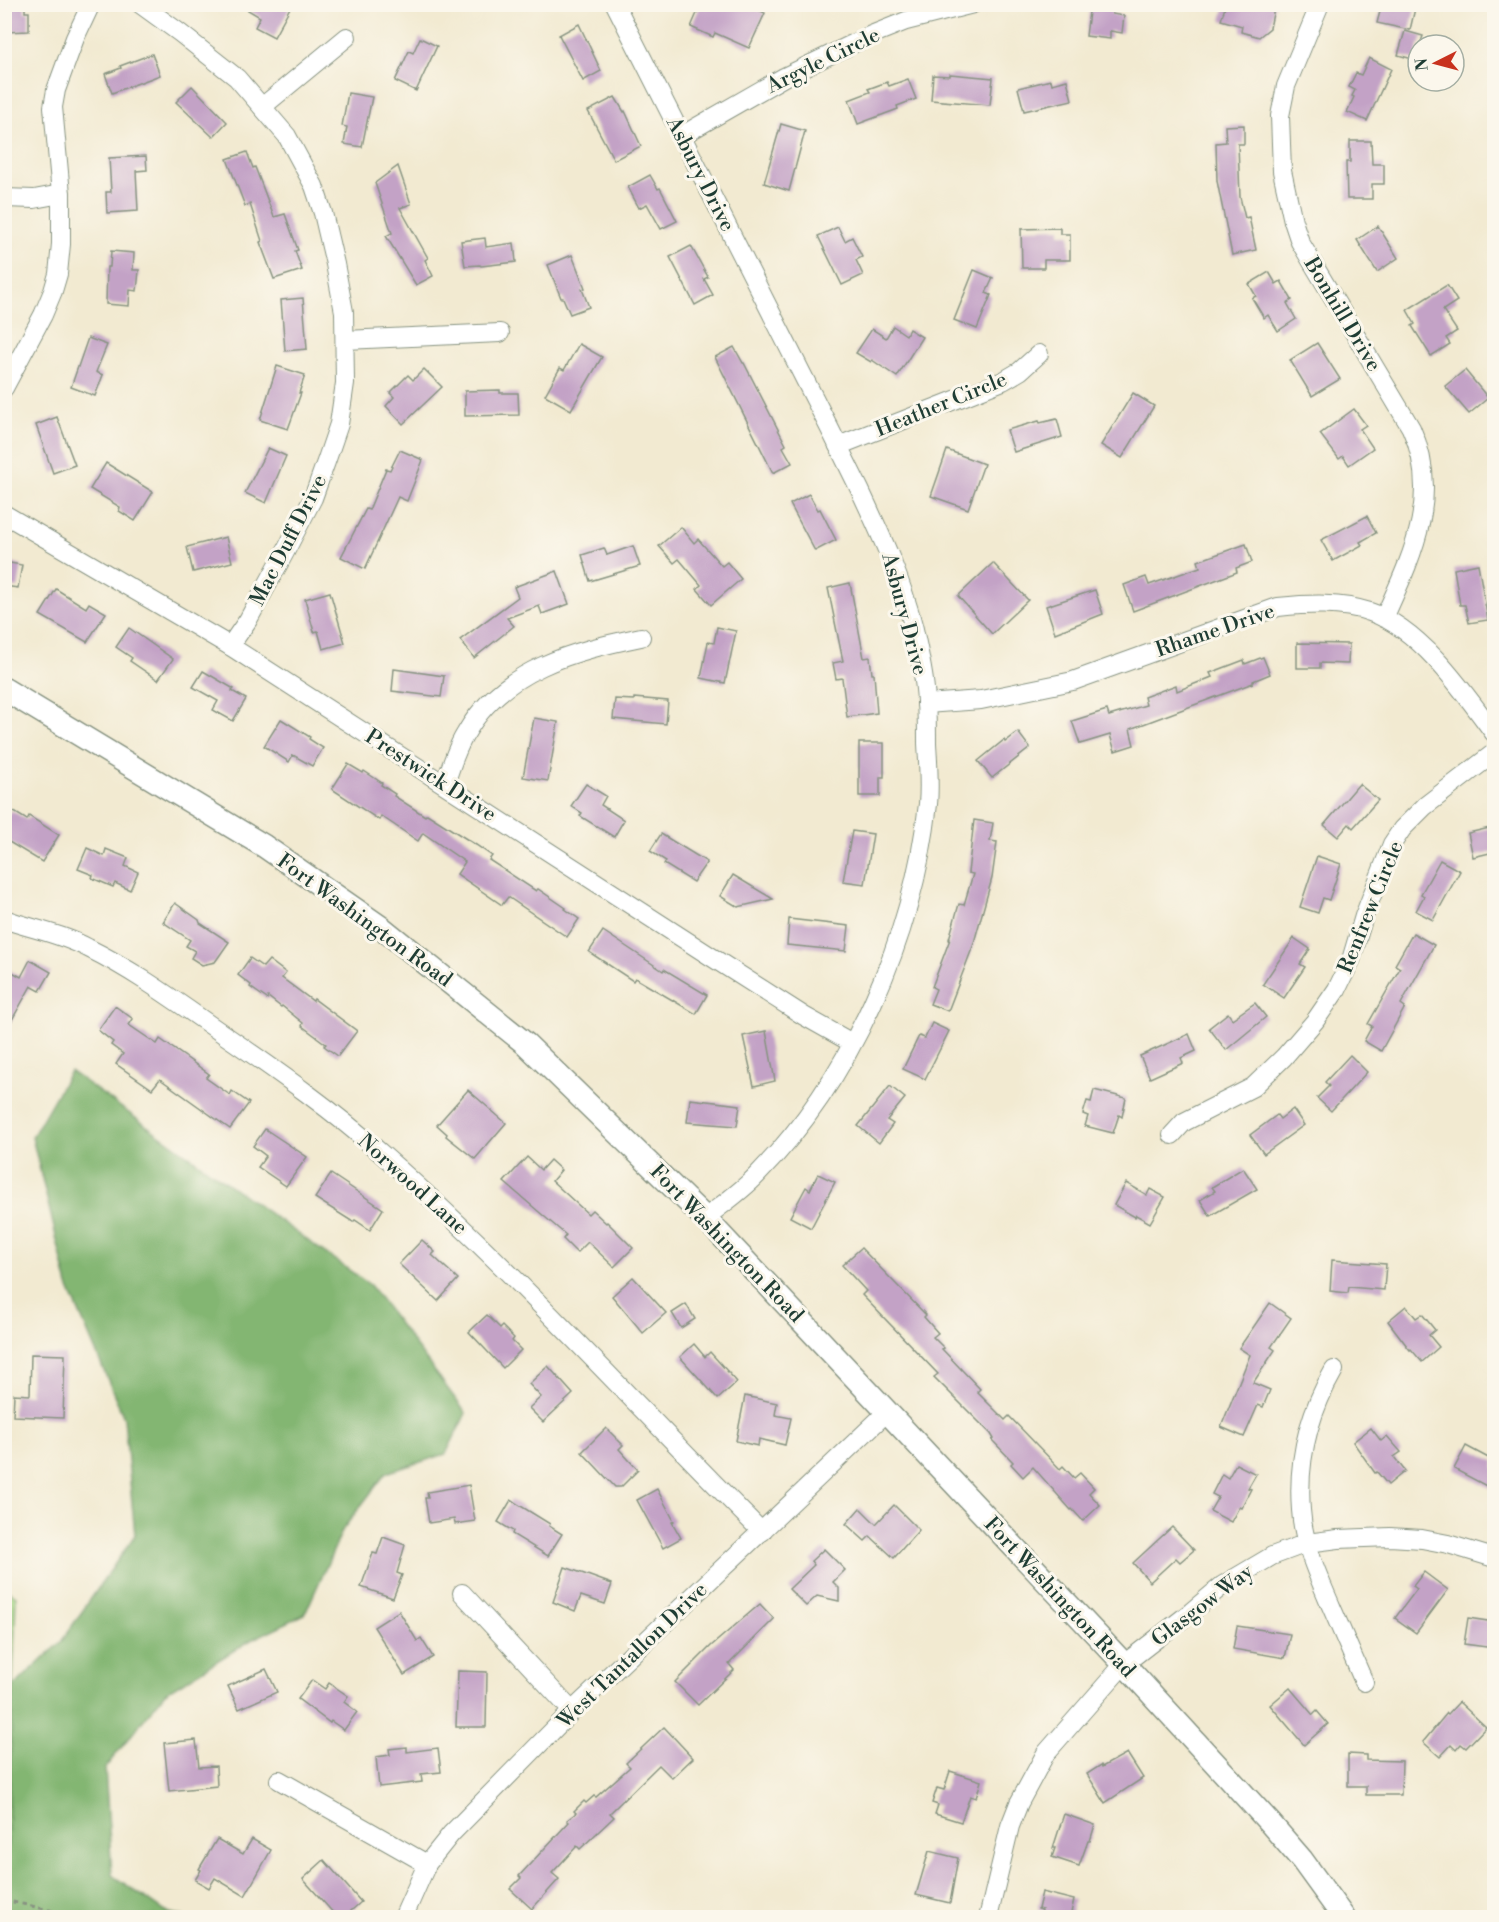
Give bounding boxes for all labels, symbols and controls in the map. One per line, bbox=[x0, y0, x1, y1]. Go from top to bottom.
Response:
street label: Argyle Circle bbox=[762, 22, 884, 100]
north arrow bbox=[1406, 33, 1466, 93]
text: N bbox=[1411, 57, 1433, 72]
street label: Asbury Drive bbox=[660, 112, 740, 236]
street label: Bonhill Drive bbox=[1297, 252, 1386, 376]
street label: Heather Circle bbox=[872, 367, 1011, 443]
street label: Mac Duff Drive bbox=[245, 471, 333, 610]
street label: Asbury Drive bbox=[875, 549, 933, 678]
street label: Rhame Drive bbox=[1152, 598, 1278, 663]
street label: Prestwick Drive bbox=[360, 724, 501, 828]
street label: Renfrew Circle bbox=[1333, 837, 1409, 977]
street label: Fort Washington Road bbox=[272, 848, 457, 993]
street label: Norwood Lane bbox=[352, 1129, 473, 1241]
street label: Fort Washington Road bbox=[644, 1159, 809, 1328]
street label: Fort Washington Road bbox=[978, 1512, 1141, 1684]
street label: Glasgow Way bbox=[1146, 1559, 1259, 1653]
street label: West Tantallon Drive bbox=[551, 1577, 713, 1735]

